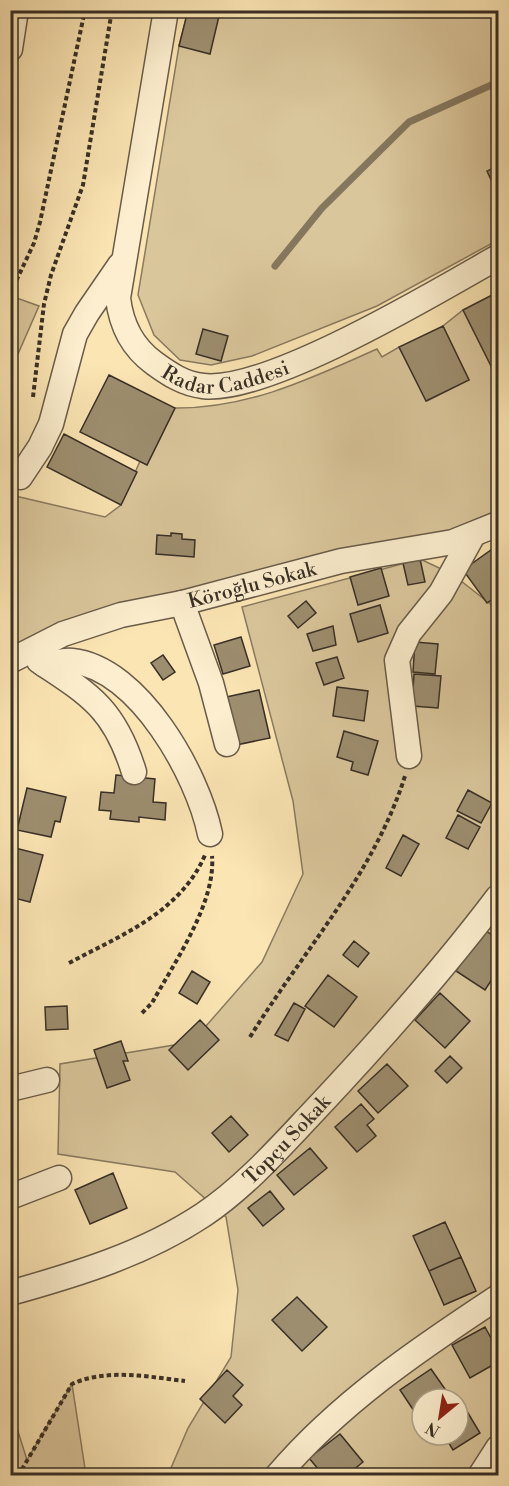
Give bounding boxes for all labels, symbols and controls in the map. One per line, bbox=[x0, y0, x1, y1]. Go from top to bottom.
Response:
street label: Radar Caddesi bbox=[160, 350, 292, 376]
text: Radar Caddesi bbox=[156, 356, 294, 400]
street label: Köroğlu Sokak bbox=[186, 557, 321, 615]
street label: Topçu Sokak bbox=[239, 1089, 338, 1191]
north arrow bbox=[410, 1387, 470, 1447]
text: N bbox=[422, 1417, 443, 1441]

